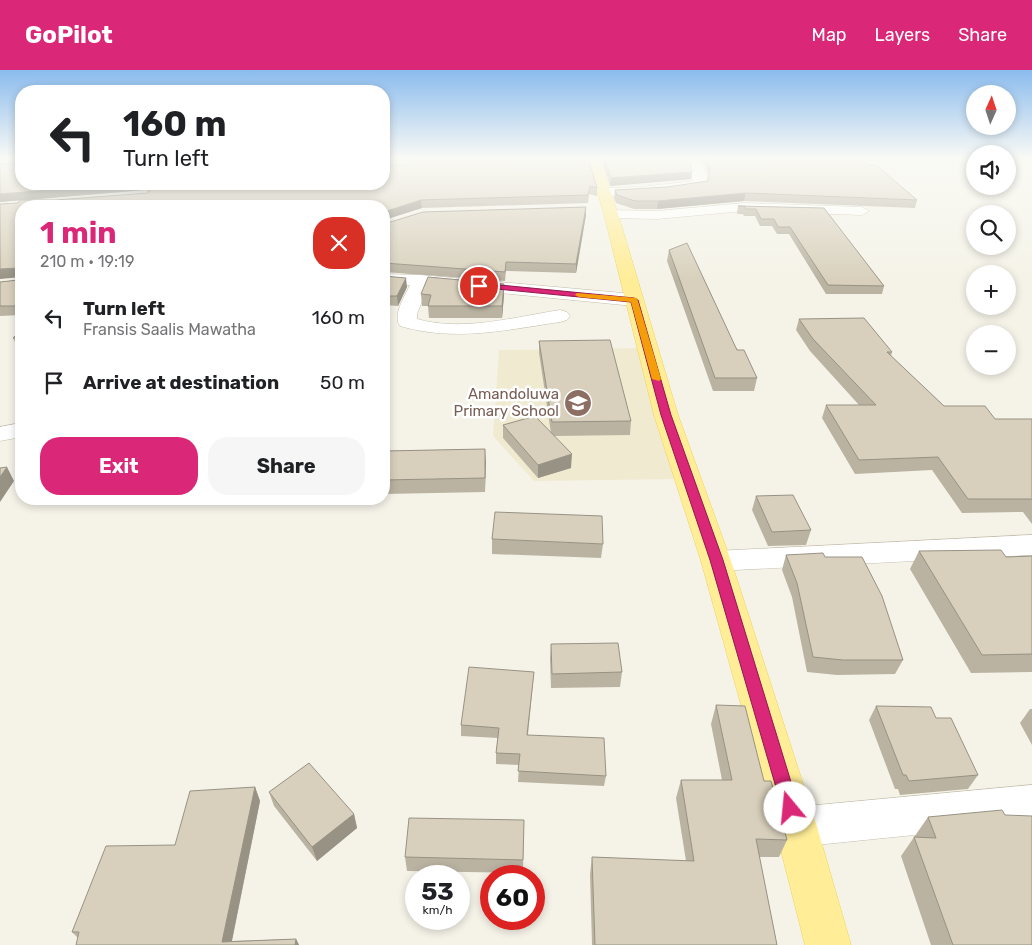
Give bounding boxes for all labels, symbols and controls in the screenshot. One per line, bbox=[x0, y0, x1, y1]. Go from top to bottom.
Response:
text: GoPilot bbox=[25, 21, 113, 49]
text: Map bbox=[812, 24, 847, 46]
text: Layers bbox=[875, 24, 930, 46]
text: Share bbox=[958, 24, 1007, 46]
north arrow bbox=[966, 85, 1016, 135]
map controls bbox=[966, 85, 1016, 375]
text: 160 m bbox=[123, 103, 227, 145]
icon: left bbox=[40, 105, 105, 170]
text: Turn left bbox=[123, 145, 209, 172]
button: sound bbox=[966, 145, 1016, 195]
button: search bbox=[966, 205, 1016, 255]
text: 1 min bbox=[40, 215, 117, 251]
button: close bbox=[313, 217, 365, 269]
text: 210 m · 19:19 bbox=[40, 252, 134, 271]
pin bbox=[458, 265, 500, 307]
button: + bbox=[966, 265, 1016, 315]
icon: arrive bbox=[465, 272, 493, 300]
text: Turn left bbox=[83, 297, 165, 320]
icon: left bbox=[40, 304, 68, 332]
text: 160 m bbox=[312, 306, 365, 329]
text: Fransis Saalis Mawatha bbox=[83, 320, 256, 339]
button: − bbox=[966, 325, 1016, 375]
icon: arrive bbox=[40, 369, 68, 397]
text: Arrive at destination bbox=[83, 371, 279, 394]
text: 50 m bbox=[320, 371, 365, 394]
place label: Amandoluwa Primary School bbox=[454, 385, 559, 420]
school or university icon: Amandoluwa Primary School bbox=[563, 388, 593, 418]
button: Exit bbox=[40, 437, 198, 495]
button: Share bbox=[208, 437, 365, 495]
position arrow bbox=[763, 781, 815, 833]
speed limit sign: 60 bbox=[480, 865, 545, 930]
text: 53 bbox=[421, 877, 454, 906]
text: km/h bbox=[423, 903, 452, 917]

